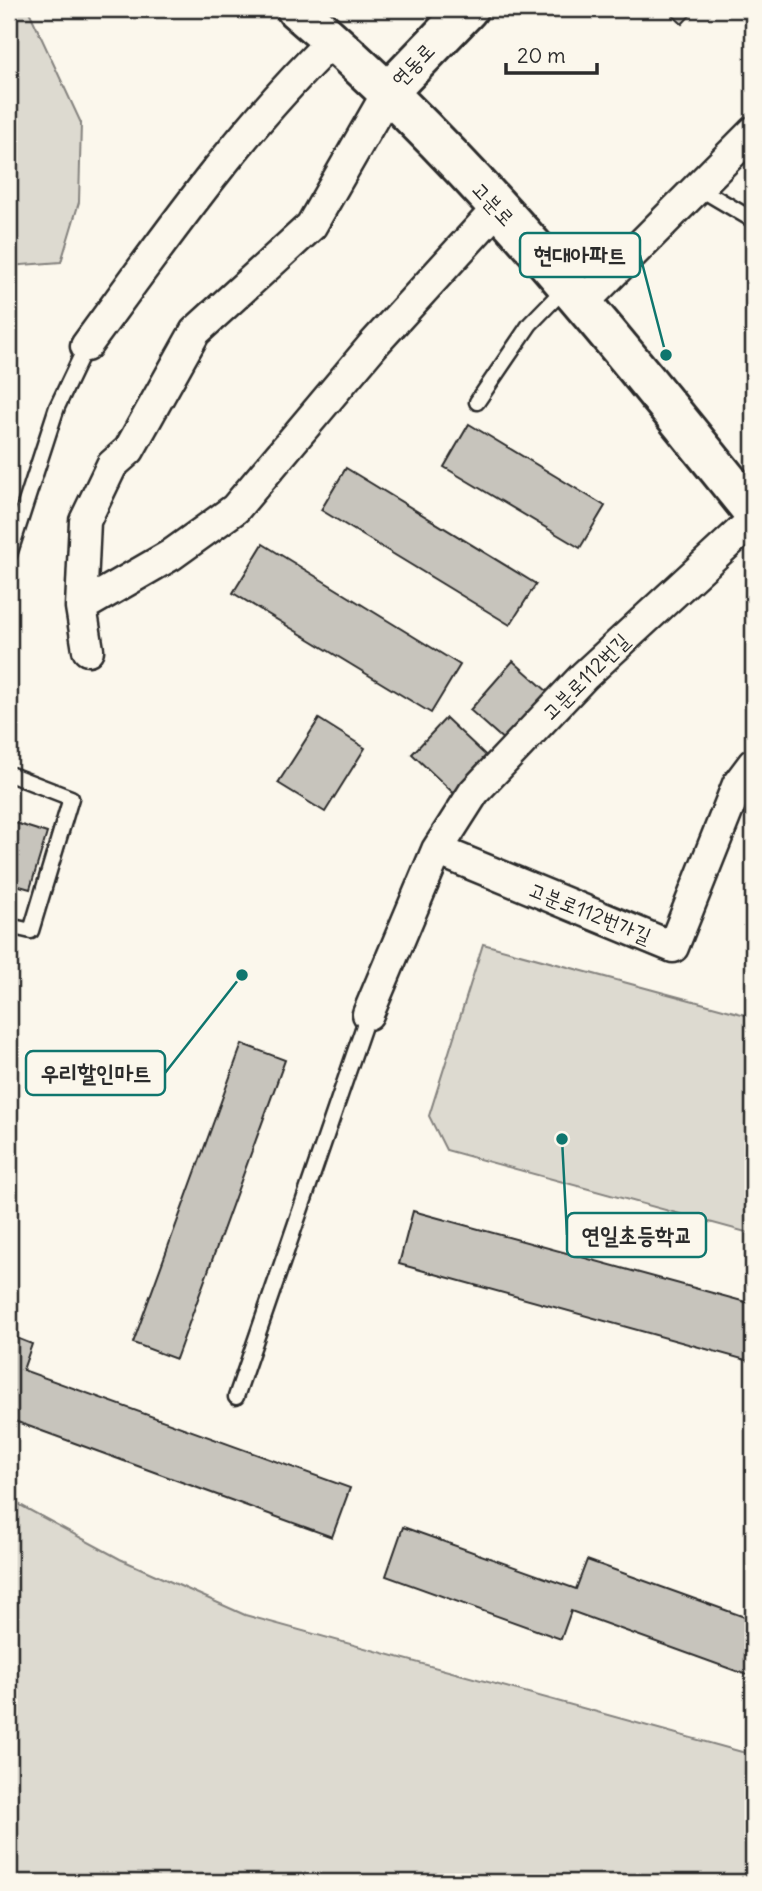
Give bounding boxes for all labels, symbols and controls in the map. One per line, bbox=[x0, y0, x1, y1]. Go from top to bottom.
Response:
scale bar bbox=[506, 32, 598, 76]
street label: 연동로 bbox=[385, 37, 440, 92]
text: 20 m bbox=[517, 42, 566, 69]
street label: 고분로 bbox=[466, 176, 521, 231]
callout: 현대아파트 bbox=[520, 233, 640, 277]
text: 현대아파트 bbox=[534, 240, 626, 269]
street label: 고분로112번길 bbox=[536, 627, 635, 726]
street label: 고분로112번가길 bbox=[525, 876, 655, 949]
callout: 우리할인마트 bbox=[26, 1051, 165, 1095]
text: 우리할인마트 bbox=[40, 1058, 152, 1087]
callout: 연일초등학교 bbox=[567, 1213, 706, 1257]
text: 연일초등학교 bbox=[581, 1220, 693, 1249]

